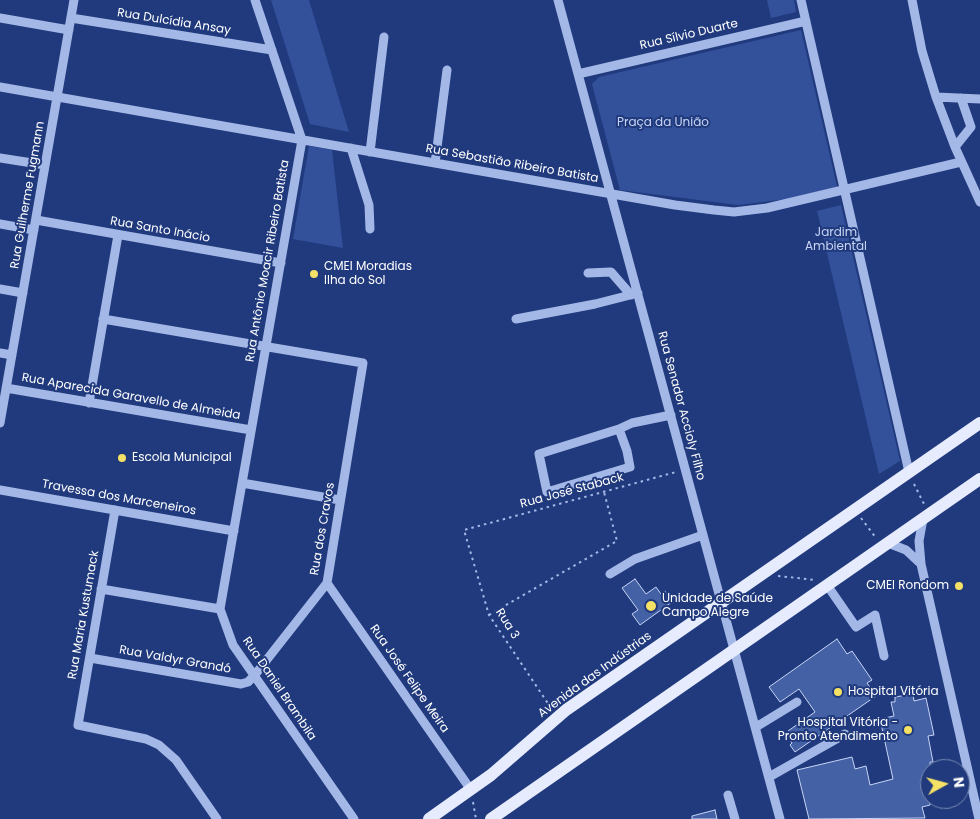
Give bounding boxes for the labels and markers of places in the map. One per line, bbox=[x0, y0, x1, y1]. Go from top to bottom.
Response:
place label: CMEI Moradias Ilha do Sol bbox=[324, 260, 412, 288]
marker: CMEI Moradias Ilha do Sol bbox=[308, 268, 320, 280]
place label: Escola Municipal bbox=[132, 451, 232, 465]
marker: Escola Municipal bbox=[116, 452, 128, 464]
place label: CMEI Rondom bbox=[866, 579, 949, 593]
marker: CMEI Rondom bbox=[953, 580, 965, 592]
place label: Unidade de Saúde Campo Alegre bbox=[662, 592, 773, 620]
marker: Unidade de Saúde Campo Alegre bbox=[644, 599, 658, 613]
place label: Hospital Vitória bbox=[848, 685, 939, 699]
marker: Hospital Vitória bbox=[832, 686, 844, 698]
place label: Hospital Vitória - Pronto Atendimento bbox=[778, 716, 898, 744]
marker: Hospital Vitória - Pronto Atendimento bbox=[902, 724, 914, 736]

